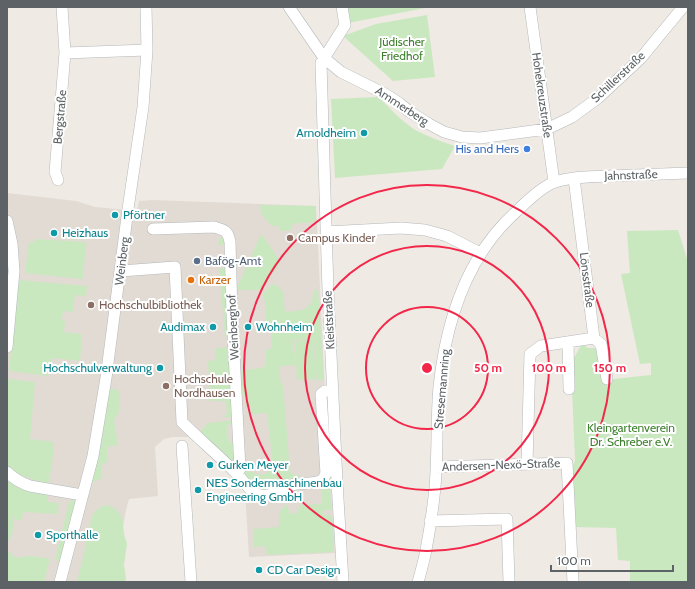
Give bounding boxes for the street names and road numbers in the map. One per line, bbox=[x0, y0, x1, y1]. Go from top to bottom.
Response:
street label: Schillerstraße bbox=[587, 48, 648, 105]
street label: Hohekreuzstraße bbox=[529, 51, 556, 139]
street label: Ammerberg bbox=[373, 83, 433, 129]
street label: Bergstraße bbox=[50, 89, 69, 145]
street label: Jahnstraße bbox=[603, 166, 658, 183]
street label: Weinberg bbox=[111, 235, 132, 286]
street label: Lönsstraße bbox=[577, 251, 598, 308]
street label: Kleiststraße bbox=[319, 290, 338, 350]
street label: Weinberghof bbox=[223, 294, 242, 360]
street label: Stresemannring bbox=[431, 347, 453, 430]
street label: Andersen-Nexö-Straße bbox=[442, 455, 560, 474]

